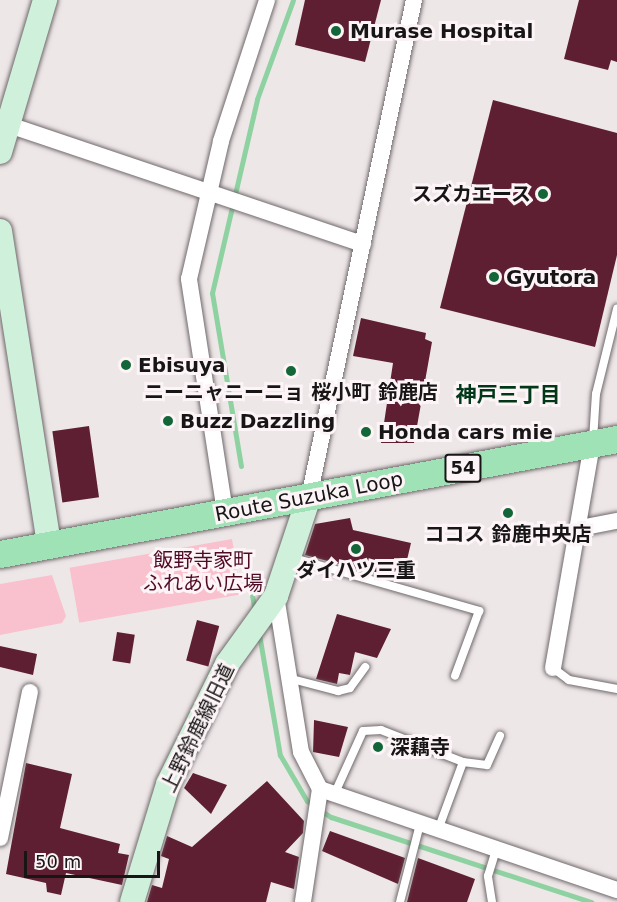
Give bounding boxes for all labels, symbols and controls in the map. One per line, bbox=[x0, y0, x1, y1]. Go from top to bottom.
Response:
place label: Murase Hospital bbox=[350, 19, 533, 43]
marker: Murase Hospital bbox=[327, 22, 345, 40]
place label: スズカエース bbox=[411, 182, 531, 206]
marker: スズカエース bbox=[536, 187, 550, 201]
place label: Gyutora bbox=[506, 265, 596, 289]
marker: Gyutora bbox=[487, 270, 501, 284]
place label: Ebisuya bbox=[138, 353, 226, 377]
marker: Ebisuya bbox=[119, 358, 133, 372]
marker: ニーニャニーニョ 桜小町 鈴鹿店 bbox=[284, 364, 298, 378]
place label: ニーニャニーニョ 桜小町 鈴鹿店 bbox=[144, 380, 438, 404]
district label: 神戸三丁目 bbox=[456, 382, 560, 408]
place label: Buzz Dazzling bbox=[180, 409, 335, 433]
marker: Buzz Dazzling bbox=[161, 414, 175, 428]
place label: Honda cars mie bbox=[378, 420, 553, 444]
marker: Honda cars mie bbox=[359, 425, 373, 439]
road number: 54 bbox=[444, 453, 482, 483]
street label: Route Suzuka Loop bbox=[213, 467, 405, 527]
marker: ココス 鈴鹿中央店 bbox=[501, 506, 515, 520]
place label: ココス 鈴鹿中央店 bbox=[425, 522, 591, 546]
marker: ダイハツ三重 bbox=[349, 542, 363, 556]
park label: 飯野寺家町 ふれあい広場 bbox=[143, 549, 263, 596]
place label: ダイハツ三重 bbox=[296, 558, 416, 582]
street label: 上野鈴鹿線旧道 bbox=[157, 660, 239, 796]
place label: 深藕寺 bbox=[390, 735, 450, 759]
marker: 深藕寺 bbox=[371, 740, 385, 754]
scale bar bbox=[27, 839, 164, 877]
text: 50 m bbox=[35, 851, 81, 872]

